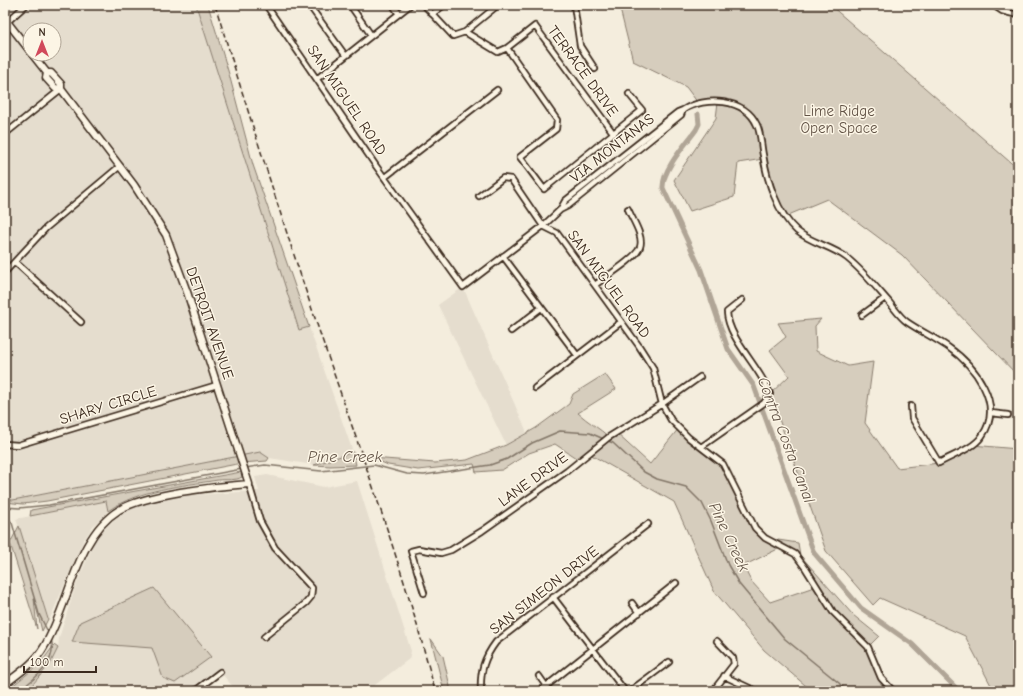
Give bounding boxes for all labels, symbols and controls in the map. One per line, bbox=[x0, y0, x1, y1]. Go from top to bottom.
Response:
north arrow bbox=[22, 22, 62, 62]
street label: TERRACE DRIVE bbox=[544, 22, 622, 120]
text: N bbox=[38, 26, 46, 39]
street label: SAN MIGUEL ROAD bbox=[303, 41, 391, 159]
park label: Lime Ridge Open Space bbox=[800, 102, 878, 137]
street label: VIA MONTANAS bbox=[566, 110, 658, 186]
street label: SAN MIGUEL ROAD bbox=[564, 226, 654, 342]
street label: DETROIT AVENUE bbox=[182, 264, 238, 382]
water label: Contra Costa Canal bbox=[754, 375, 818, 506]
street label: SHARY CIRCLE bbox=[57, 382, 159, 428]
water label: Pine Creek bbox=[308, 448, 382, 466]
street label: LANE DRIVE bbox=[495, 448, 571, 510]
water label: Pine Creek bbox=[705, 499, 753, 575]
street label: SAN SIMEON DRIVE bbox=[486, 542, 602, 638]
scale bar bbox=[24, 648, 96, 674]
text: 100 m bbox=[30, 655, 63, 669]

